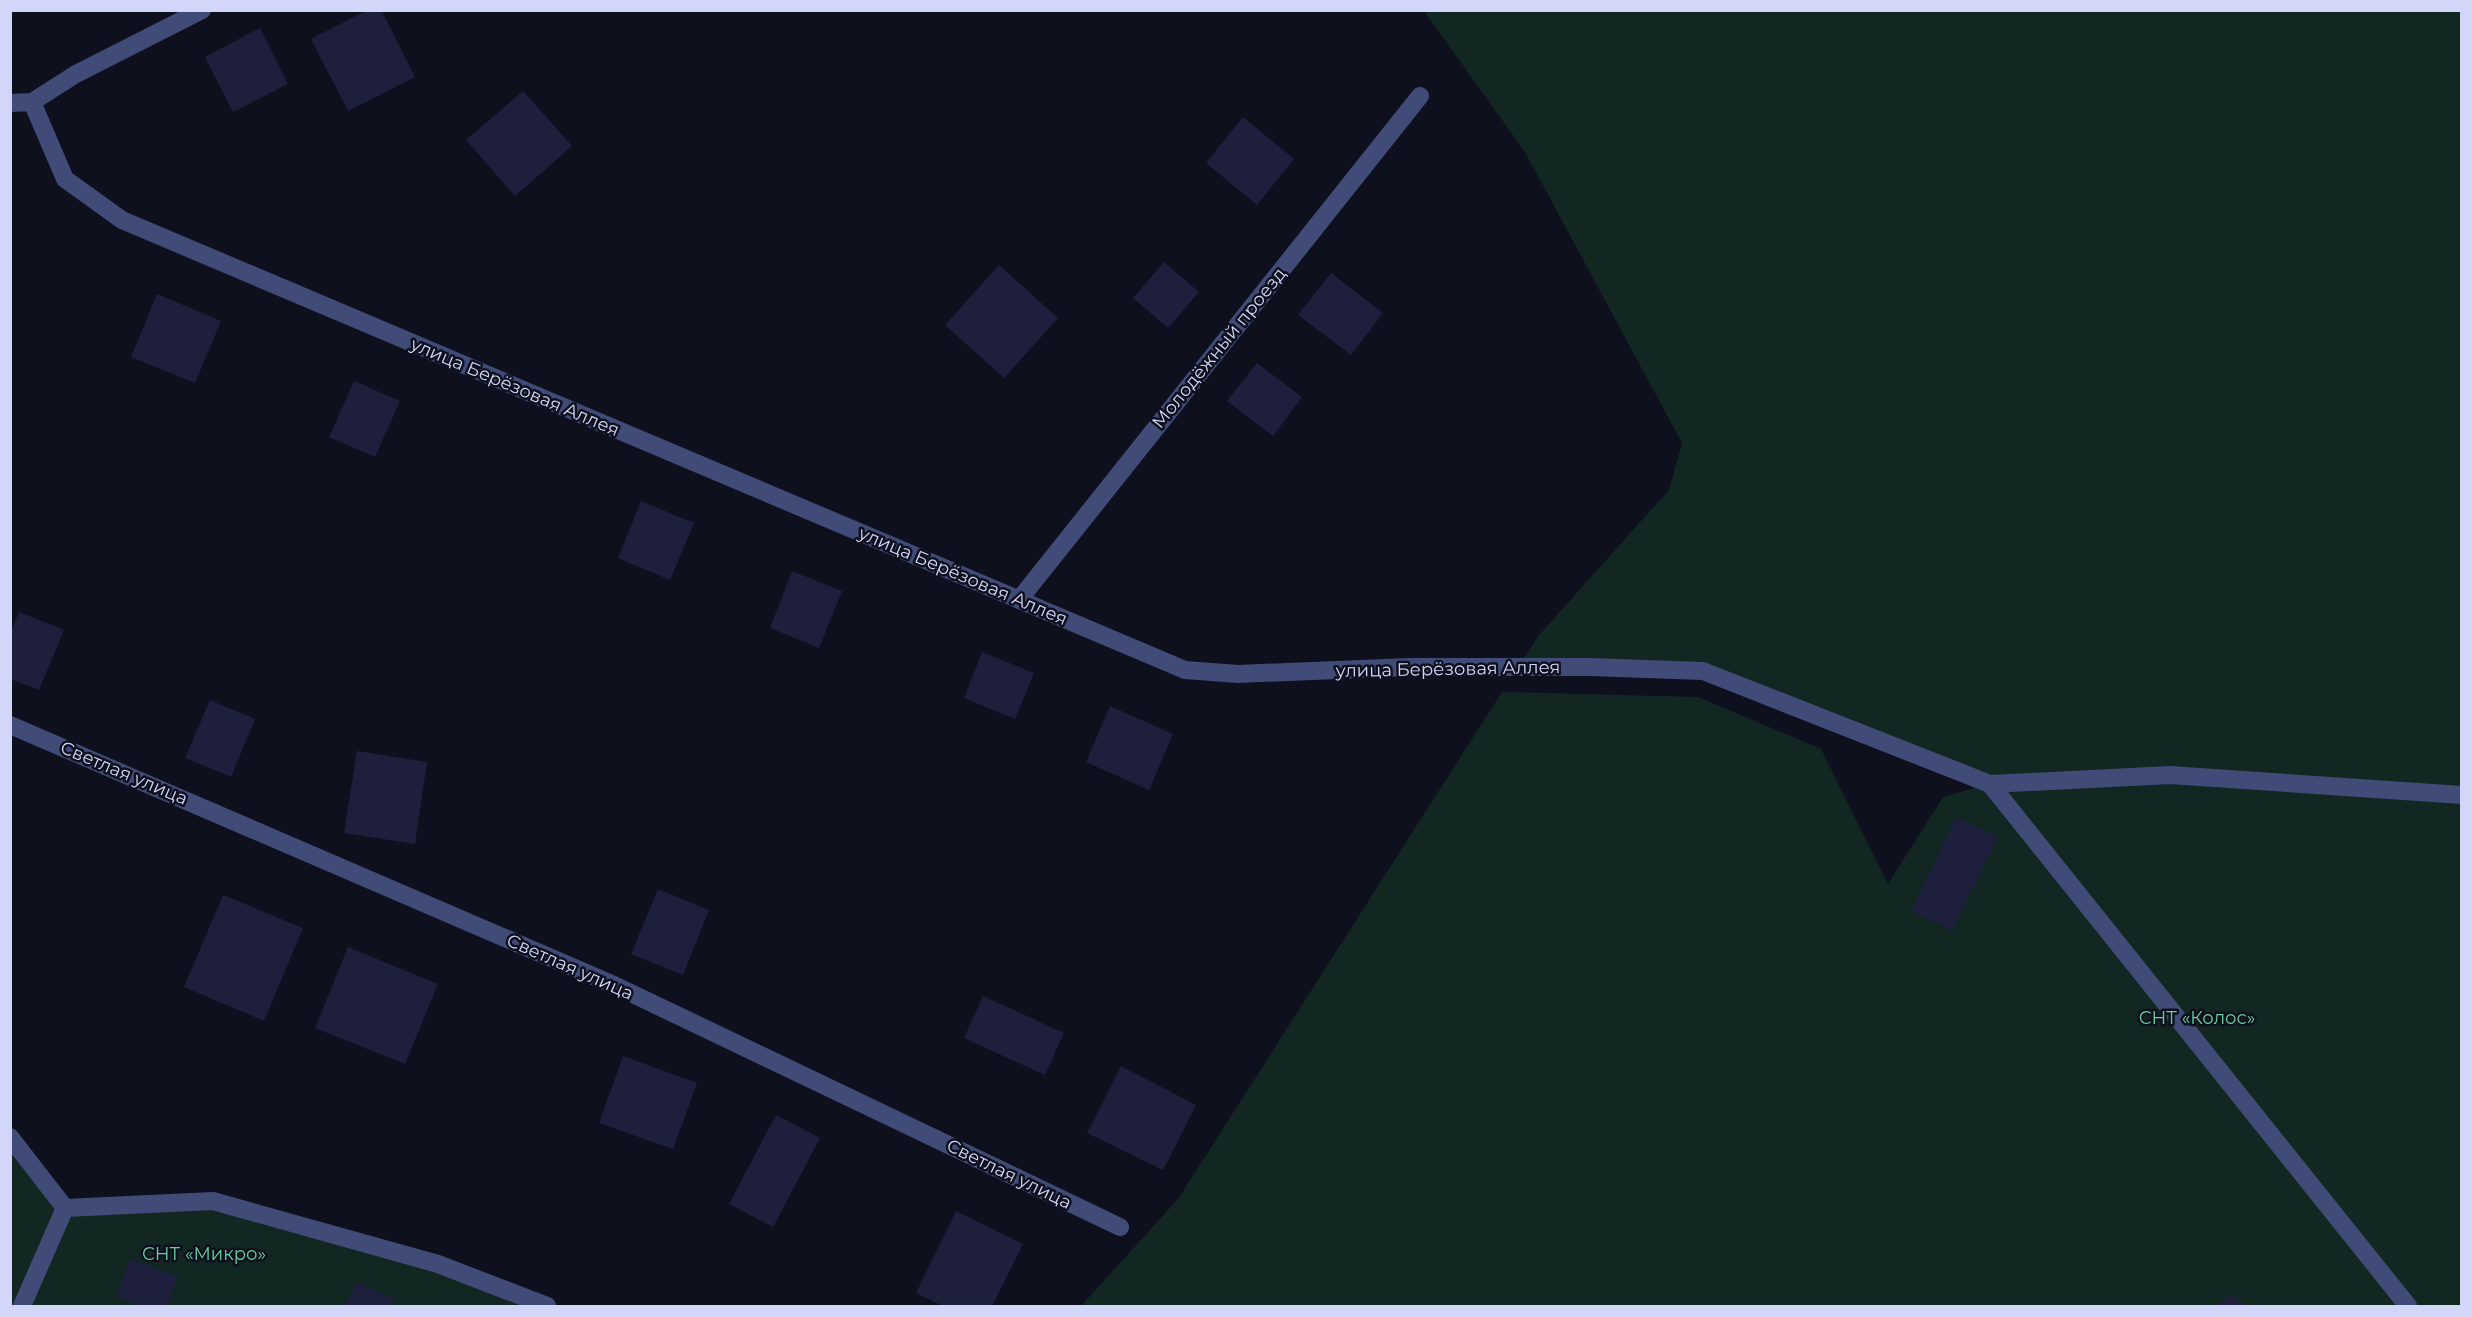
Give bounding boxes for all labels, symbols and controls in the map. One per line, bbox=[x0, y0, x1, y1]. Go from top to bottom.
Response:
street label: Молодёжный проезд bbox=[1147, 263, 1291, 433]
street label: улица Берёзовая Аллея bbox=[406, 333, 623, 441]
street label: улица Берёзовая Аллея bbox=[854, 522, 1071, 630]
street label: улица Берёзовая Аллея bbox=[1335, 656, 1560, 682]
street label: Светлая улица bbox=[57, 736, 191, 810]
street label: Светлая улица bbox=[503, 929, 637, 1005]
park label: СНТ «Колос» bbox=[2139, 1007, 2255, 1029]
street label: Светлая улица bbox=[943, 1134, 1075, 1214]
park label: СНТ «Микро» bbox=[142, 1243, 266, 1265]

